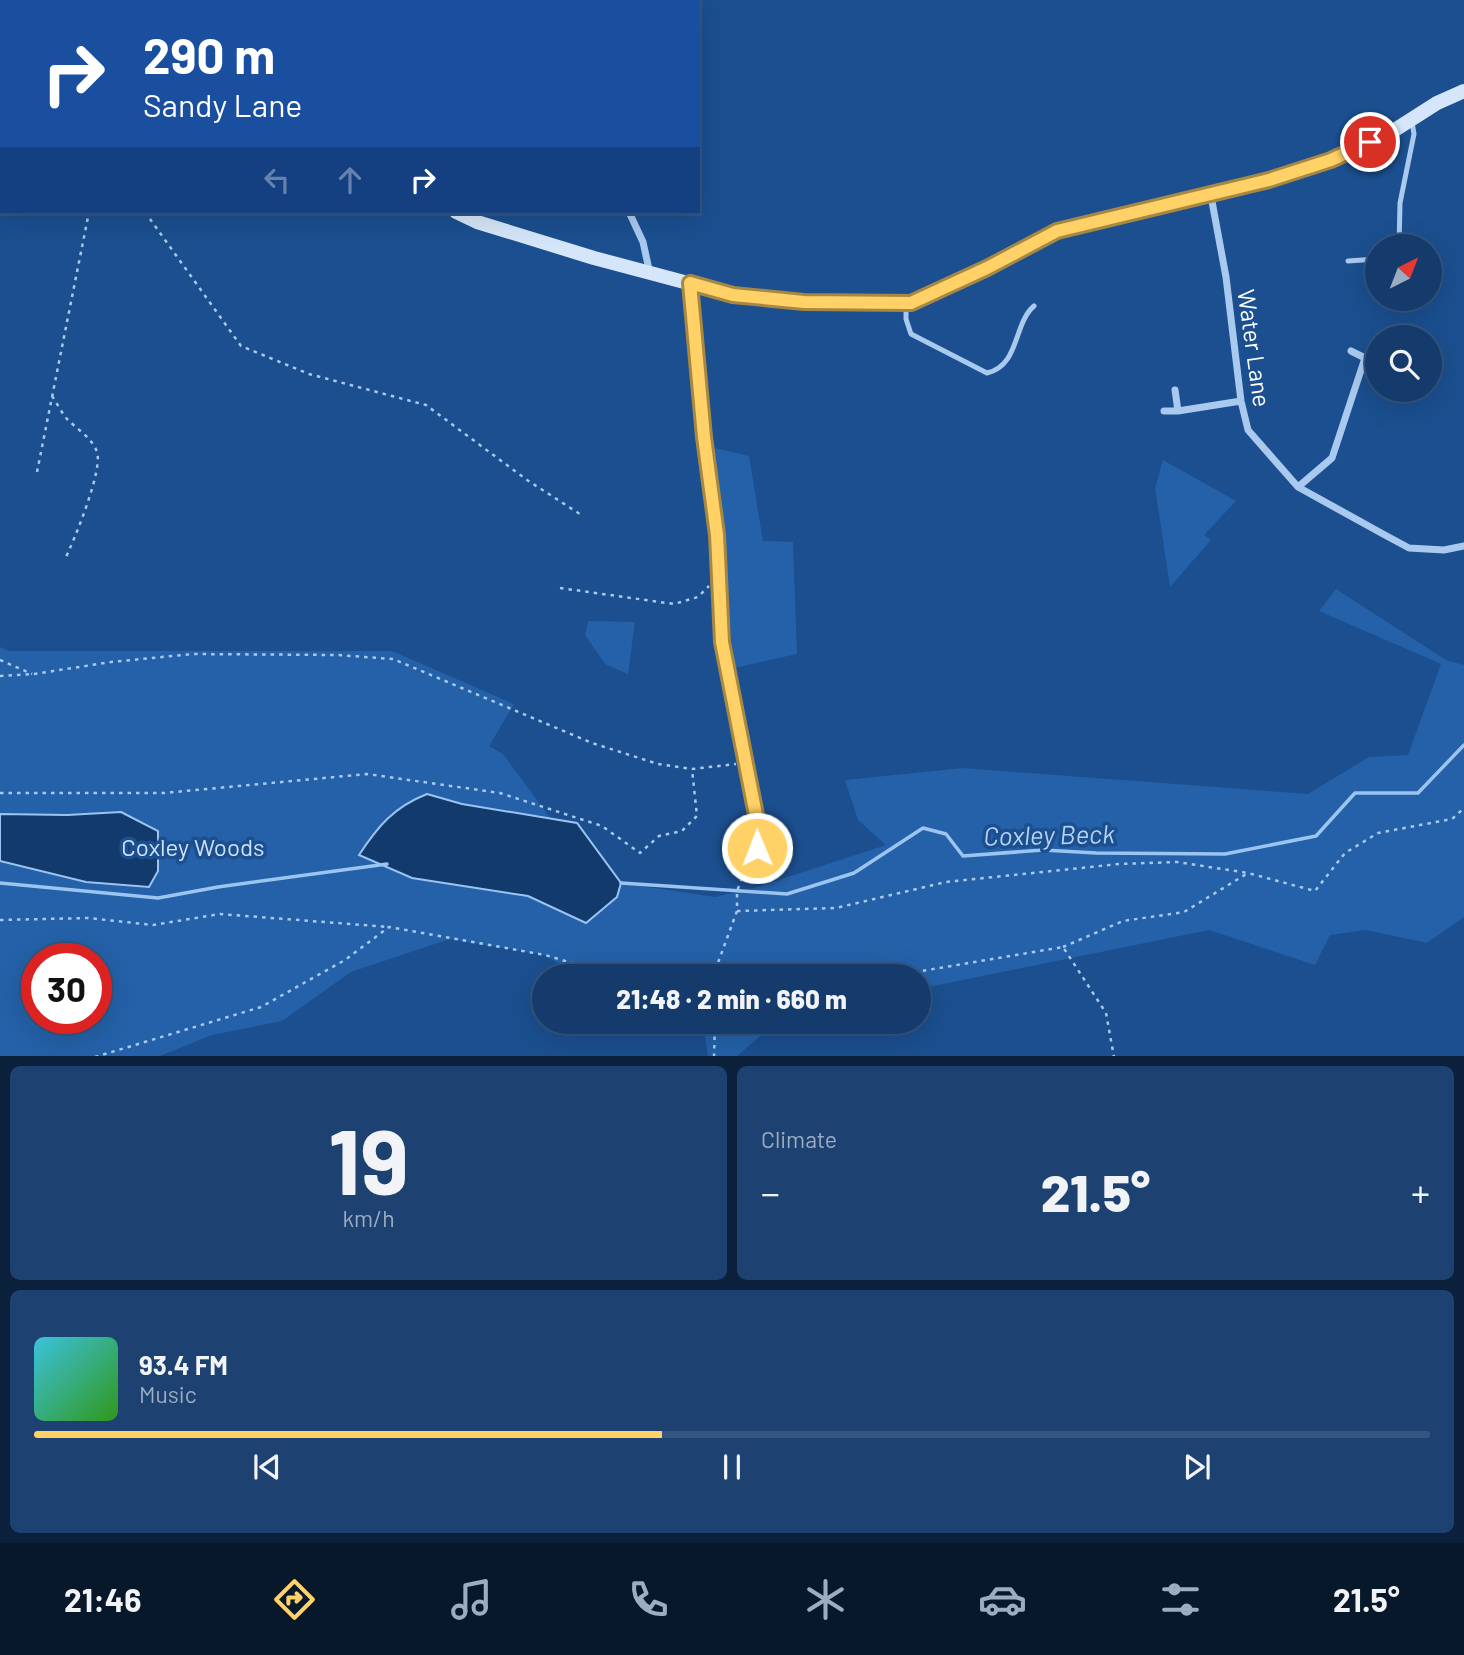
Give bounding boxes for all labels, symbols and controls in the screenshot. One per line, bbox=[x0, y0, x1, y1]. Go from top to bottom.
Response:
text: 290 m bbox=[143, 25, 275, 84]
icon: right bbox=[28, 28, 119, 119]
text: Sandy Lane bbox=[143, 85, 302, 123]
pin bbox=[1340, 112, 1400, 172]
icon: arrive bbox=[1351, 123, 1389, 161]
icon: left bbox=[258, 161, 296, 199]
icon: ahead bbox=[331, 161, 369, 199]
icon: right bbox=[404, 161, 442, 199]
north arrow bbox=[1365, 234, 1442, 312]
map controls bbox=[1365, 234, 1442, 402]
street label: Water Lane bbox=[1232, 287, 1278, 409]
button: search bbox=[1365, 325, 1442, 402]
position arrow bbox=[720, 811, 794, 885]
water label: Coxley Beck bbox=[983, 817, 1115, 851]
park label: Coxley Woods bbox=[121, 832, 265, 861]
speed limit sign: 30 bbox=[21, 943, 112, 1034]
text: 21:48 · 2 min · 660 m bbox=[616, 983, 847, 1014]
text: 19 bbox=[328, 1104, 409, 1213]
text: Climate bbox=[761, 1125, 837, 1153]
text: 21.5° bbox=[1041, 1160, 1150, 1222]
text: − bbox=[761, 1169, 780, 1215]
text: + bbox=[1411, 1169, 1430, 1215]
text: km/h bbox=[342, 1204, 395, 1232]
text: 93.4 FM bbox=[139, 1349, 228, 1380]
text: Music bbox=[139, 1380, 197, 1408]
icon: previous bbox=[248, 1448, 286, 1486]
icon: pause bbox=[713, 1448, 751, 1486]
icon: next bbox=[1178, 1448, 1216, 1486]
icon: directions bbox=[270, 1575, 319, 1624]
icon: music bbox=[447, 1575, 496, 1624]
icon: phone bbox=[624, 1575, 673, 1624]
icon: climate bbox=[801, 1575, 850, 1624]
icon: car bbox=[978, 1575, 1027, 1624]
icon: filters bbox=[1156, 1575, 1205, 1624]
text: 21:46 bbox=[64, 1580, 141, 1618]
text: 21.5° bbox=[1333, 1580, 1400, 1618]

